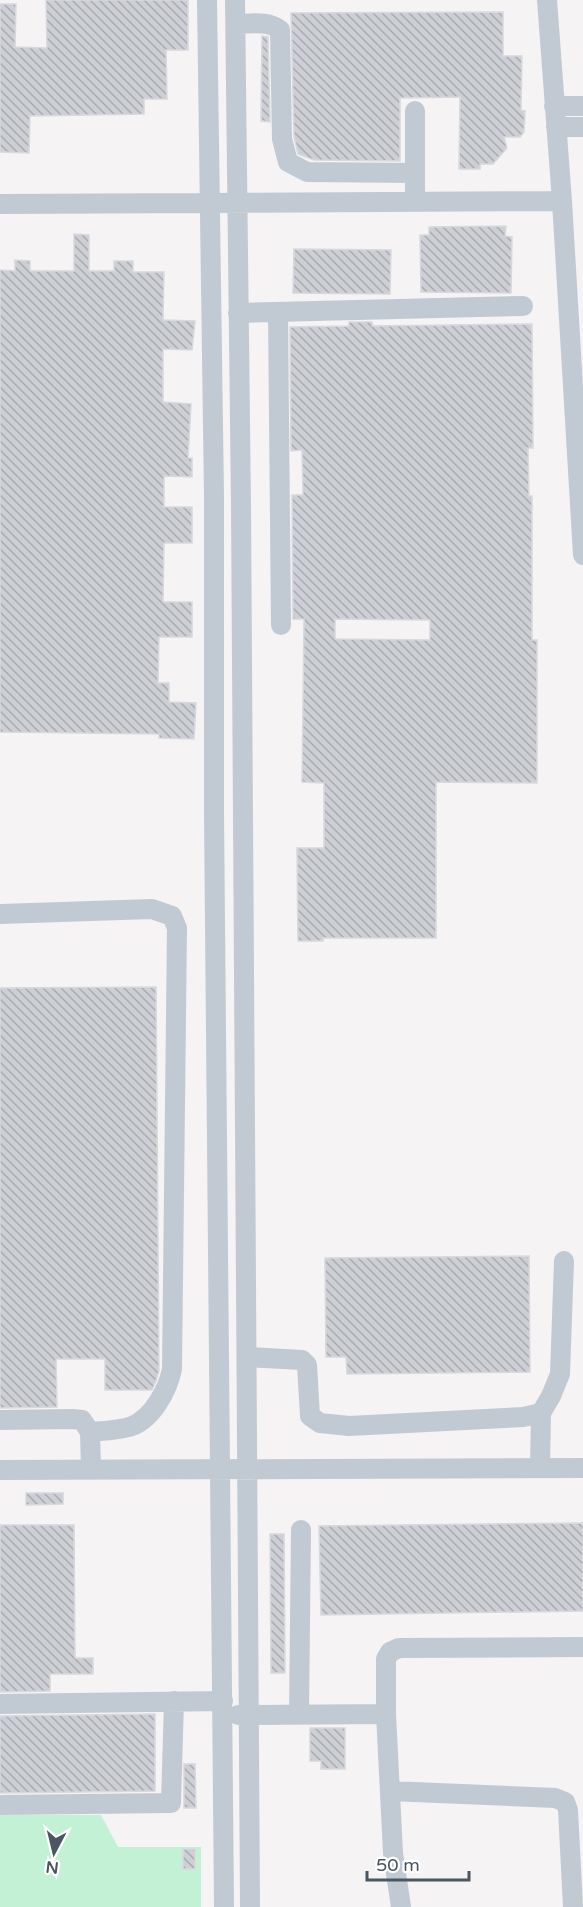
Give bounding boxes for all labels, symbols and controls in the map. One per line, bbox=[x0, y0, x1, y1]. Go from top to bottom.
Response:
north arrow bbox=[24, 1823, 84, 1883]
scale bar bbox=[367, 1844, 469, 1882]
text: 50 m bbox=[376, 1854, 420, 1876]
text: N bbox=[45, 1856, 60, 1878]

